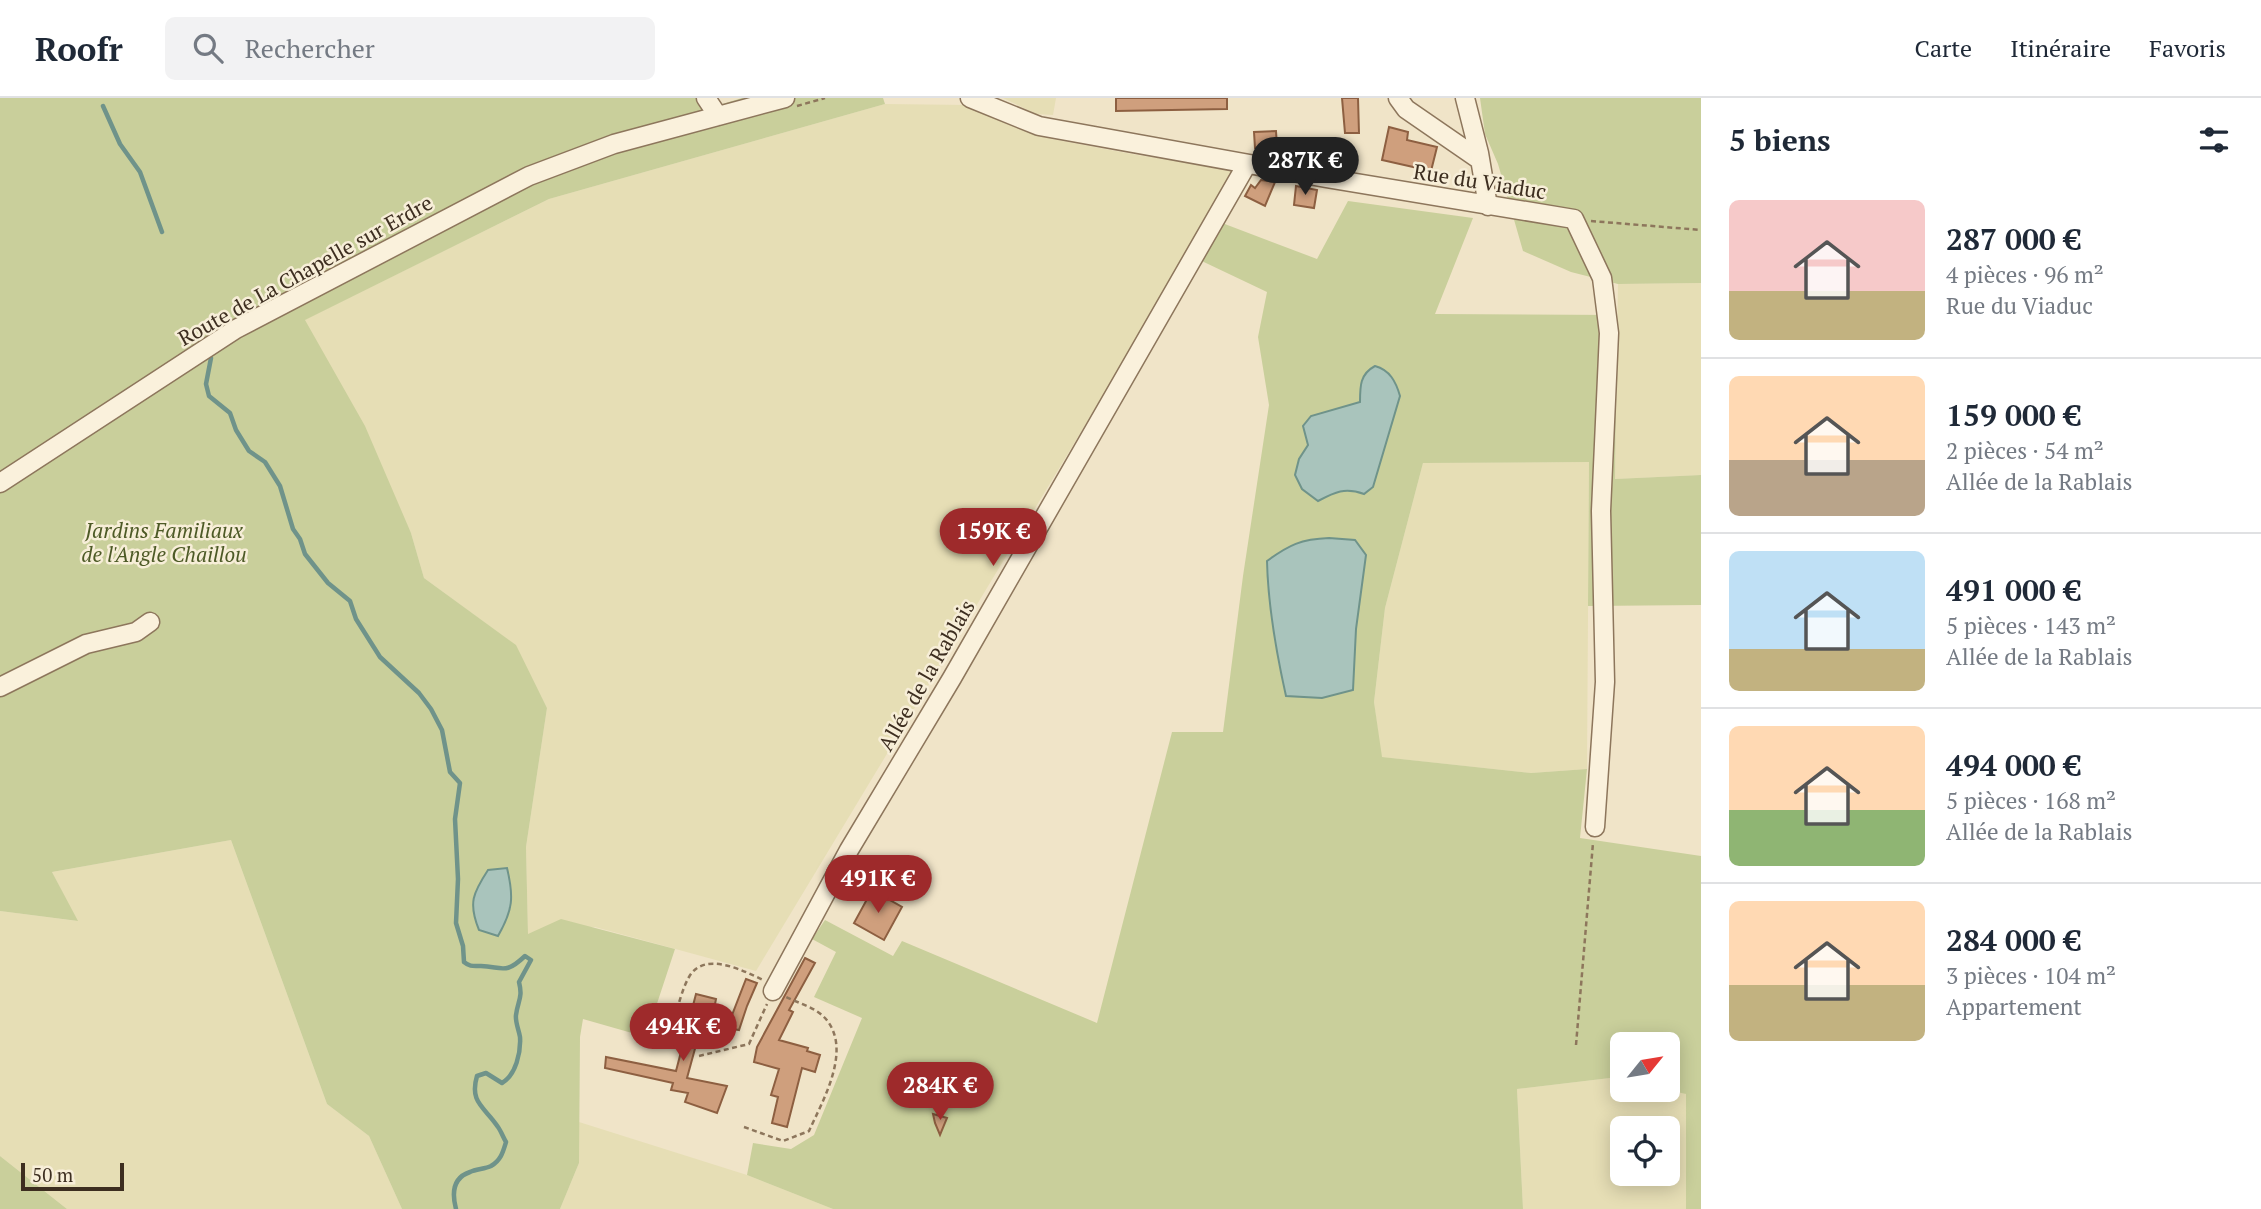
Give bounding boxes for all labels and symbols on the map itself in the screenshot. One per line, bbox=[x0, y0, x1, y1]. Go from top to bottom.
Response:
pin: 287K € bbox=[1248, 138, 1362, 197]
street label: Rue du Viaduc bbox=[1412, 157, 1548, 205]
street label: Route de La Chapelle sur Erdre bbox=[173, 188, 437, 352]
pin: 159K € bbox=[936, 508, 1050, 568]
park label: Jardins Familiaux de l'Angle Chaillou bbox=[81, 516, 247, 568]
street label: Allée de la Rablais bbox=[871, 594, 981, 756]
pin: 491K € bbox=[821, 856, 935, 915]
pin: 494K € bbox=[626, 1004, 740, 1063]
north arrow bbox=[1610, 1032, 1680, 1102]
pin: 284K € bbox=[883, 1062, 997, 1122]
scale bar bbox=[21, 1160, 124, 1192]

